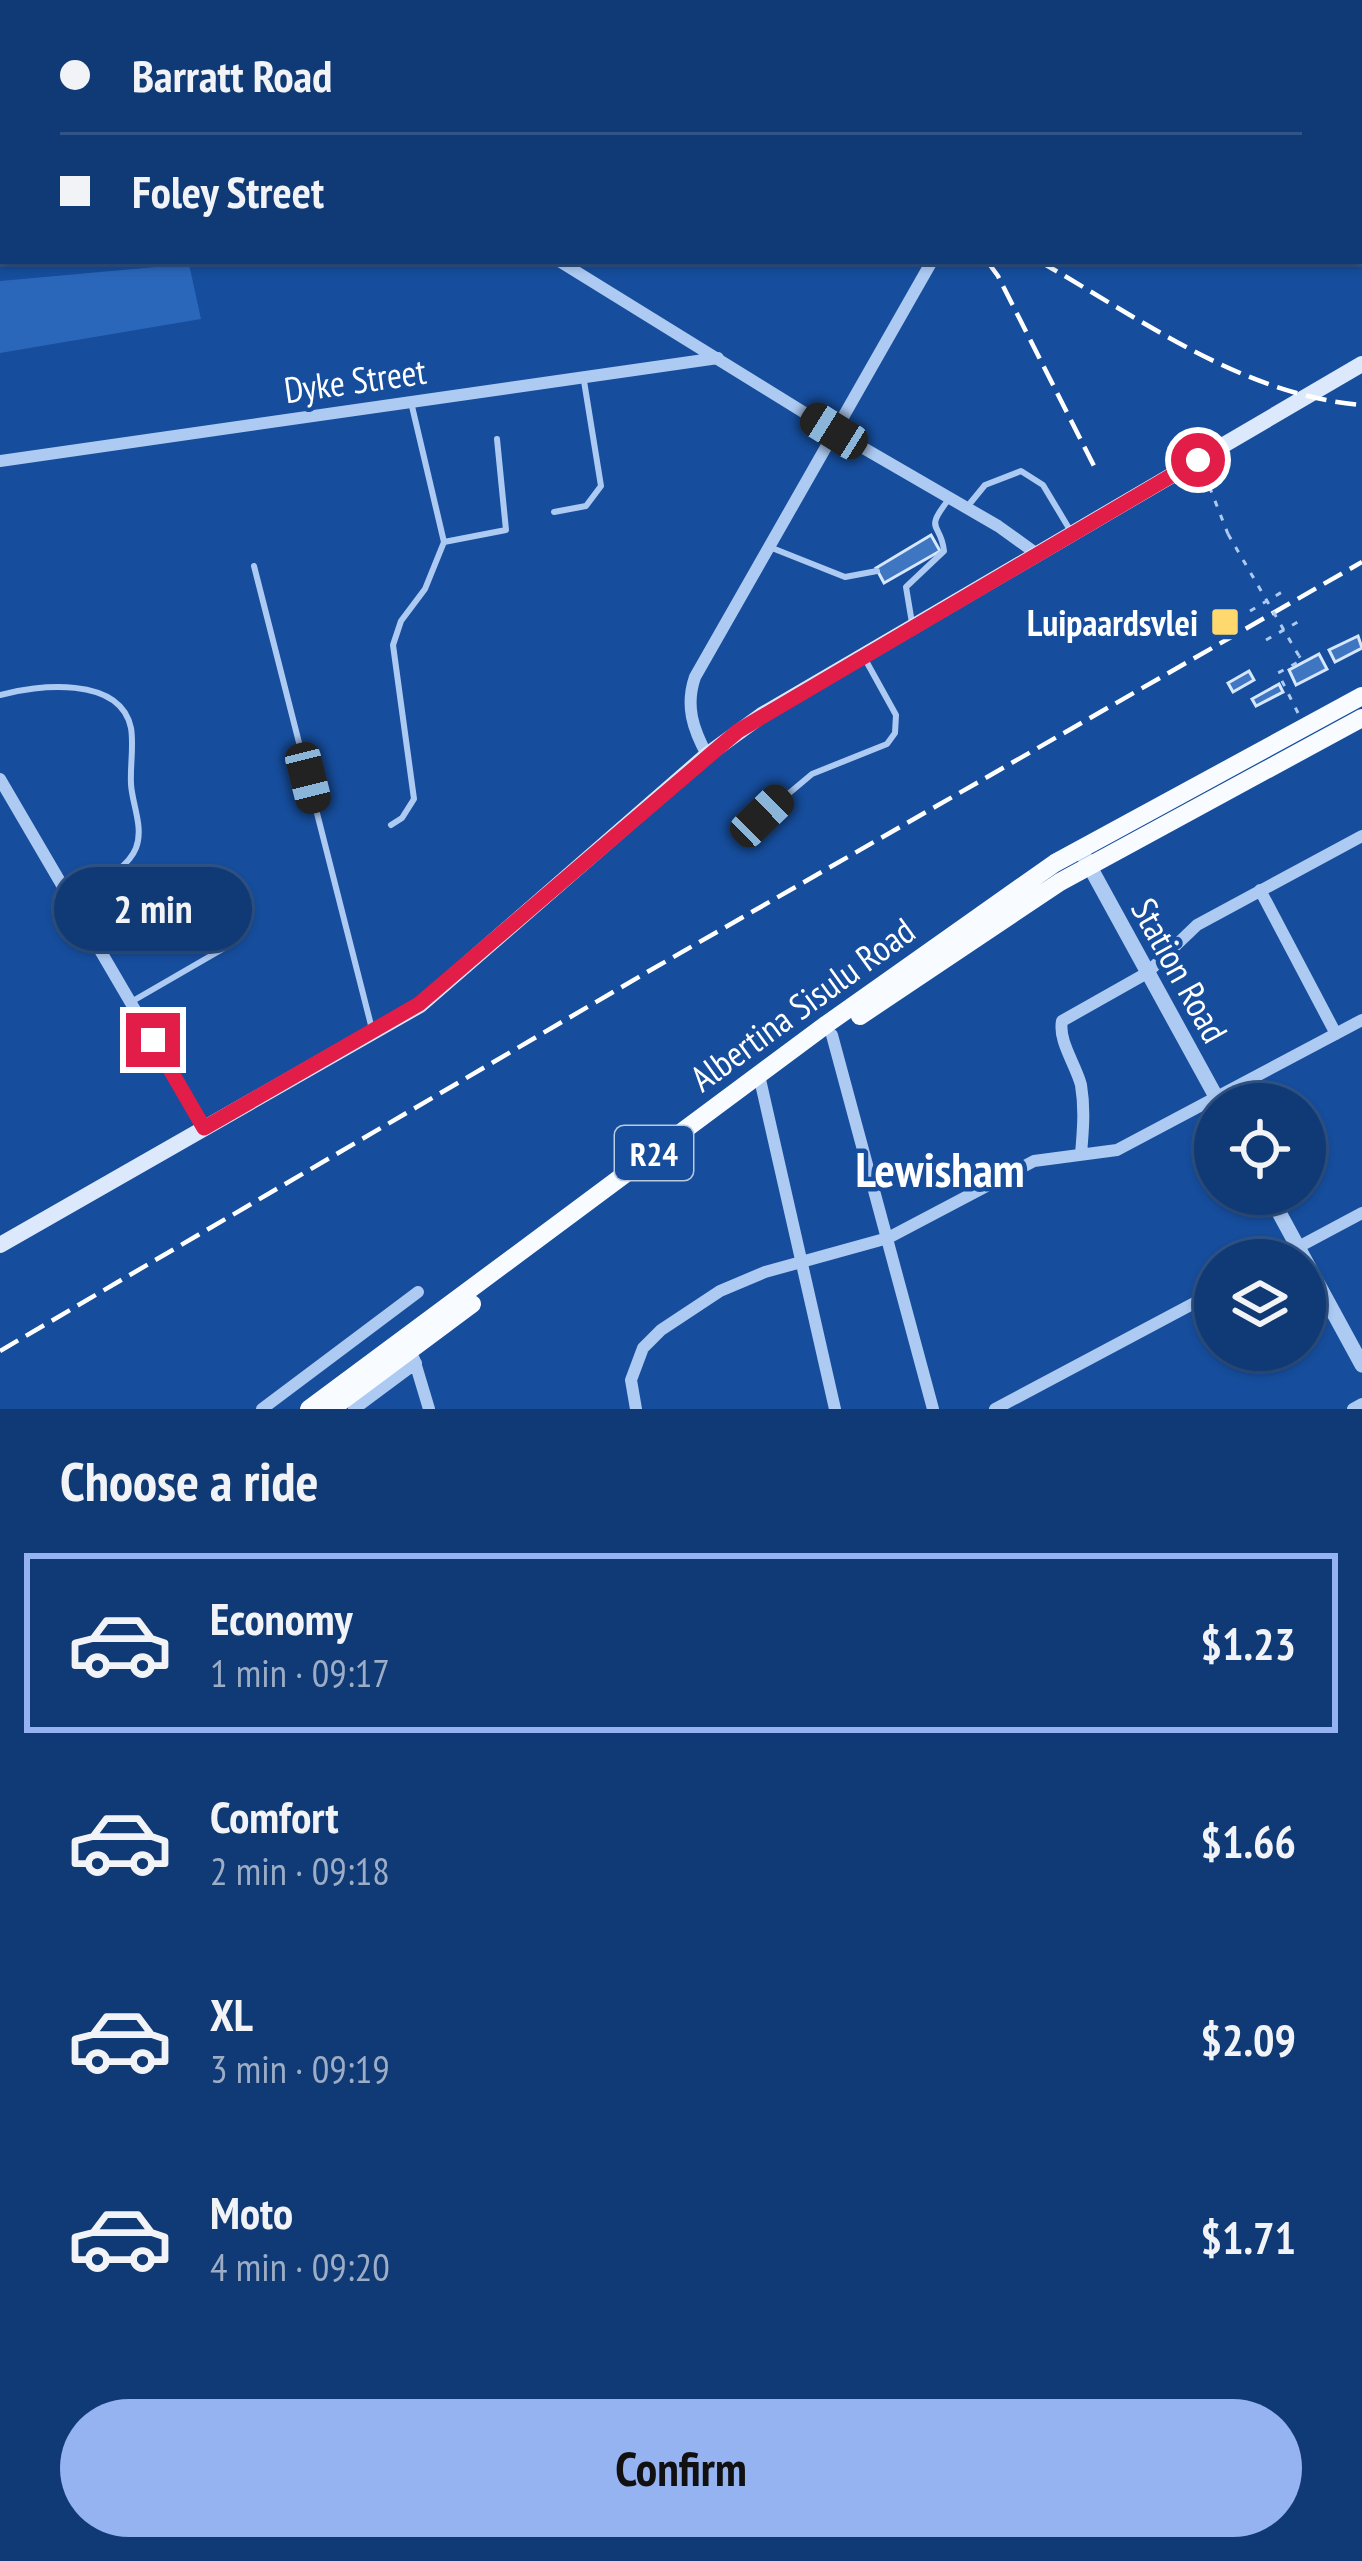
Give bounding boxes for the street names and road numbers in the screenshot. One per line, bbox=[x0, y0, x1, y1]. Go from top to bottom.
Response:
street label: Dyke Street bbox=[281, 347, 429, 413]
street label: Station Road bbox=[1121, 890, 1239, 1050]
street label: Albertina Sisulu Road bbox=[680, 907, 924, 1101]
road number: R24 bbox=[615, 1126, 693, 1180]

